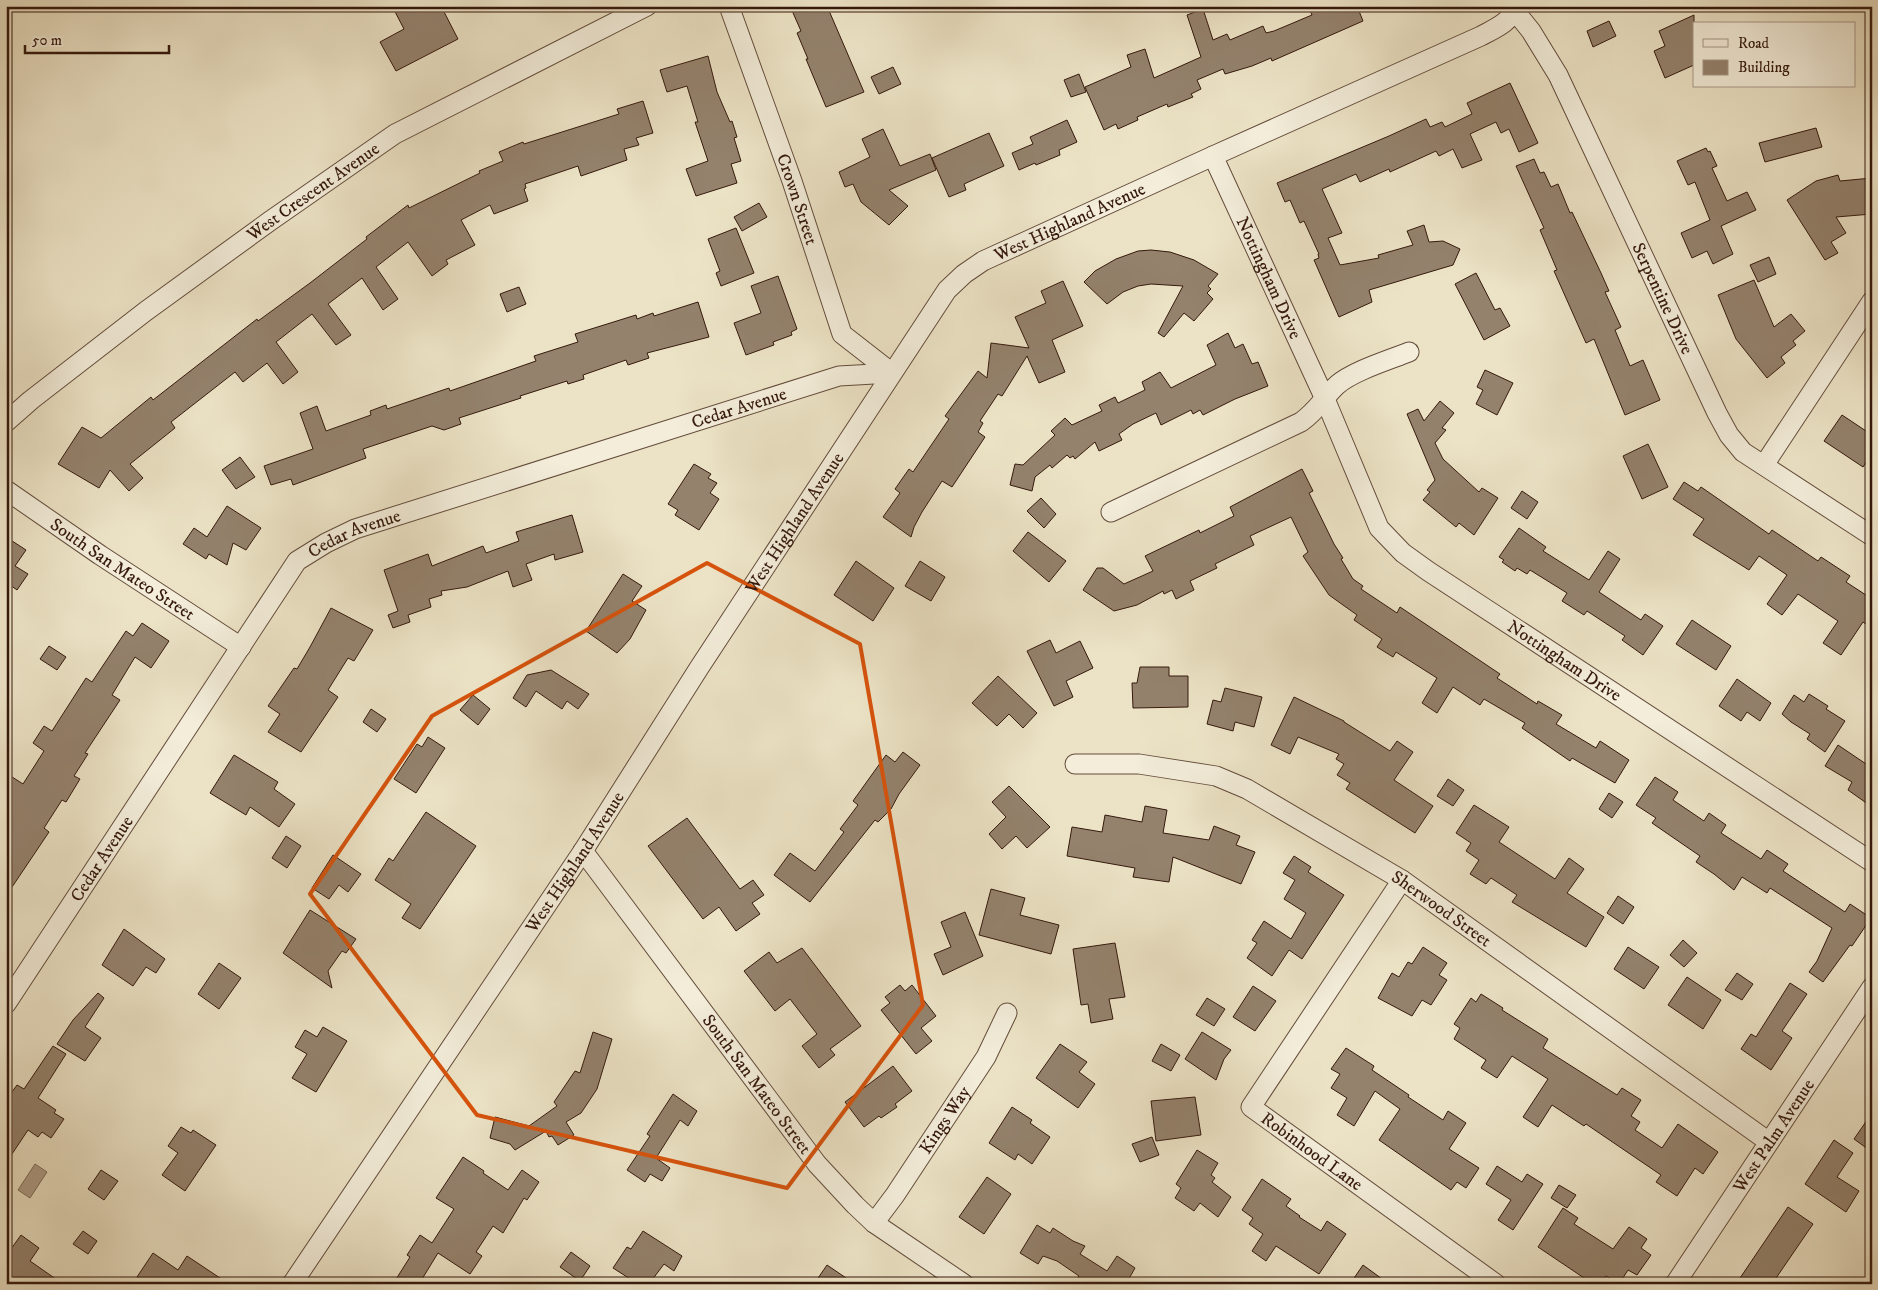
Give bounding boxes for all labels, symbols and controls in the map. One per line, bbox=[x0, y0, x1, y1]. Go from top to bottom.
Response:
scale bar bbox=[25, 22, 169, 54]
legend bbox=[1693, 22, 1856, 88]
text: 50 m bbox=[32, 31, 62, 50]
text: Road bbox=[1738, 34, 1770, 53]
text: Building bbox=[1738, 58, 1790, 77]
street label: West Crescent Avenue bbox=[242, 138, 384, 247]
street label: Crown Street bbox=[771, 151, 822, 248]
street label: West Highland Avenue bbox=[990, 178, 1149, 267]
street label: Nottingham Drive bbox=[1231, 214, 1306, 343]
street label: Serpentine Drive bbox=[1627, 239, 1698, 358]
street label: Cedar Avenue bbox=[689, 383, 790, 434]
street label: West Highland Avenue bbox=[740, 449, 849, 599]
street label: Cedar Avenue bbox=[304, 505, 403, 563]
street label: South San Mateo Street bbox=[46, 514, 199, 626]
street label: Nottingham Drive bbox=[1503, 616, 1625, 707]
street label: West Highland Avenue bbox=[521, 788, 630, 938]
street label: Cedar Avenue bbox=[66, 812, 139, 906]
street label: Sherwood Street bbox=[1387, 866, 1496, 952]
street label: South San Mateo Street bbox=[697, 1010, 816, 1159]
street label: West Palm Avenue bbox=[1728, 1075, 1820, 1198]
street label: Kings Way bbox=[915, 1082, 976, 1159]
street label: Robinhood Lane bbox=[1256, 1108, 1367, 1196]

